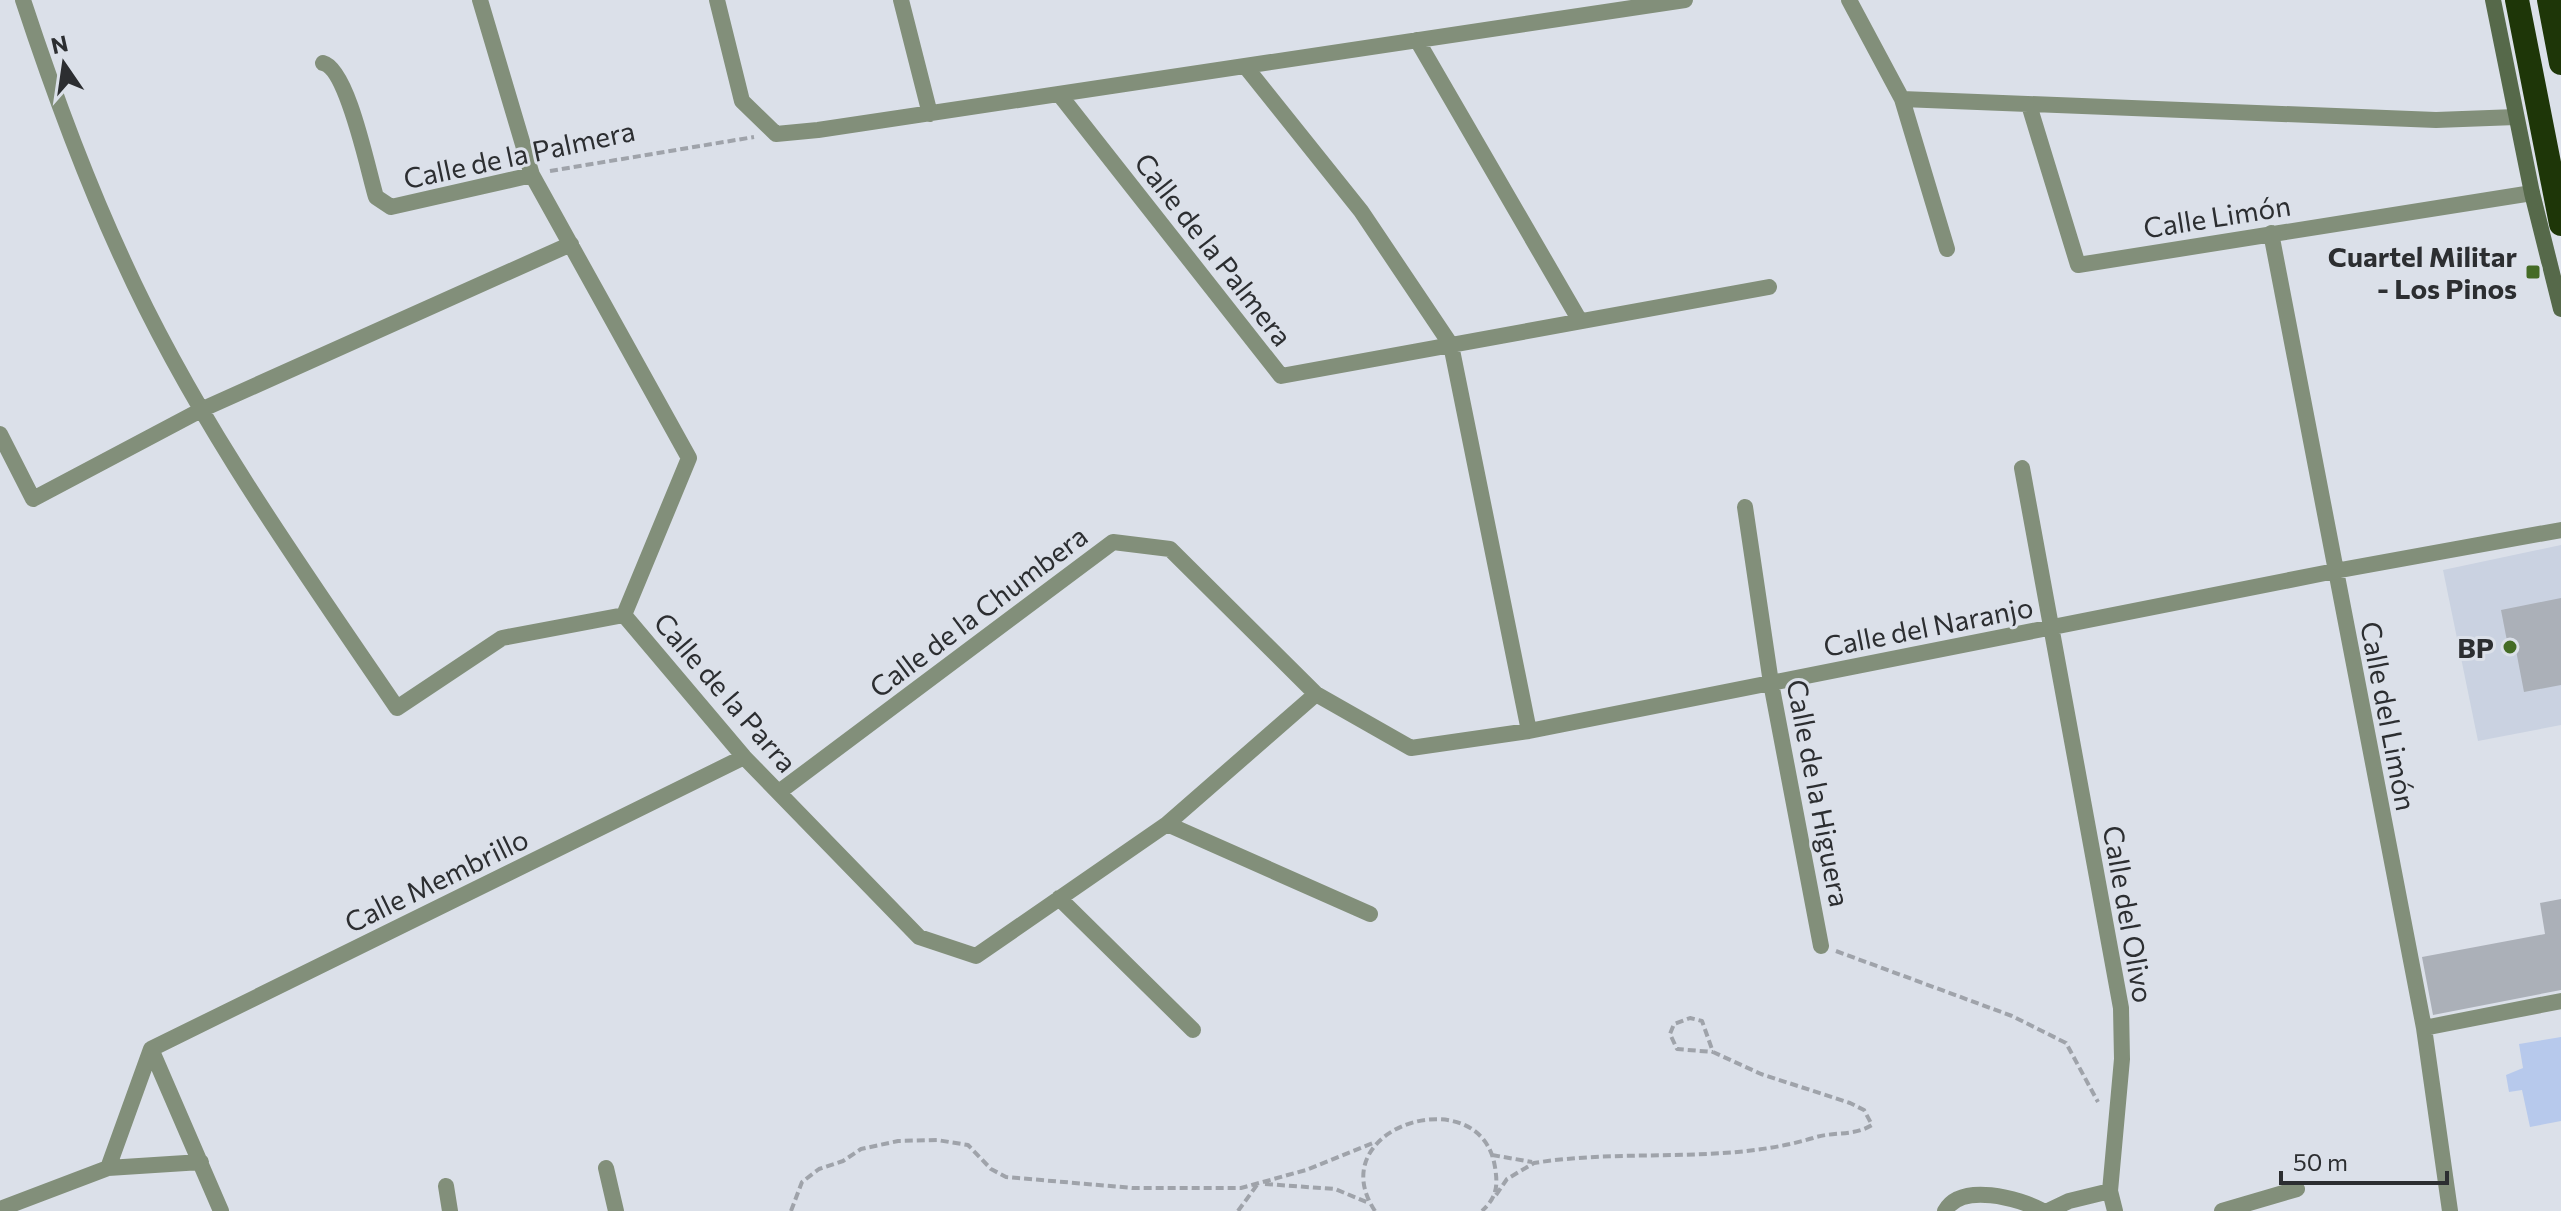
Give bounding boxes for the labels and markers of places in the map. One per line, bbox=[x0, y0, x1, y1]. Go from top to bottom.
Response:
place label: Cuartel Militar - Los Pinos bbox=[2328, 239, 2517, 305]
marker: Cuartel Militar - Los Pinos bbox=[2524, 263, 2542, 281]
place label: BP bbox=[2457, 630, 2494, 664]
marker: BP bbox=[2501, 638, 2519, 656]

